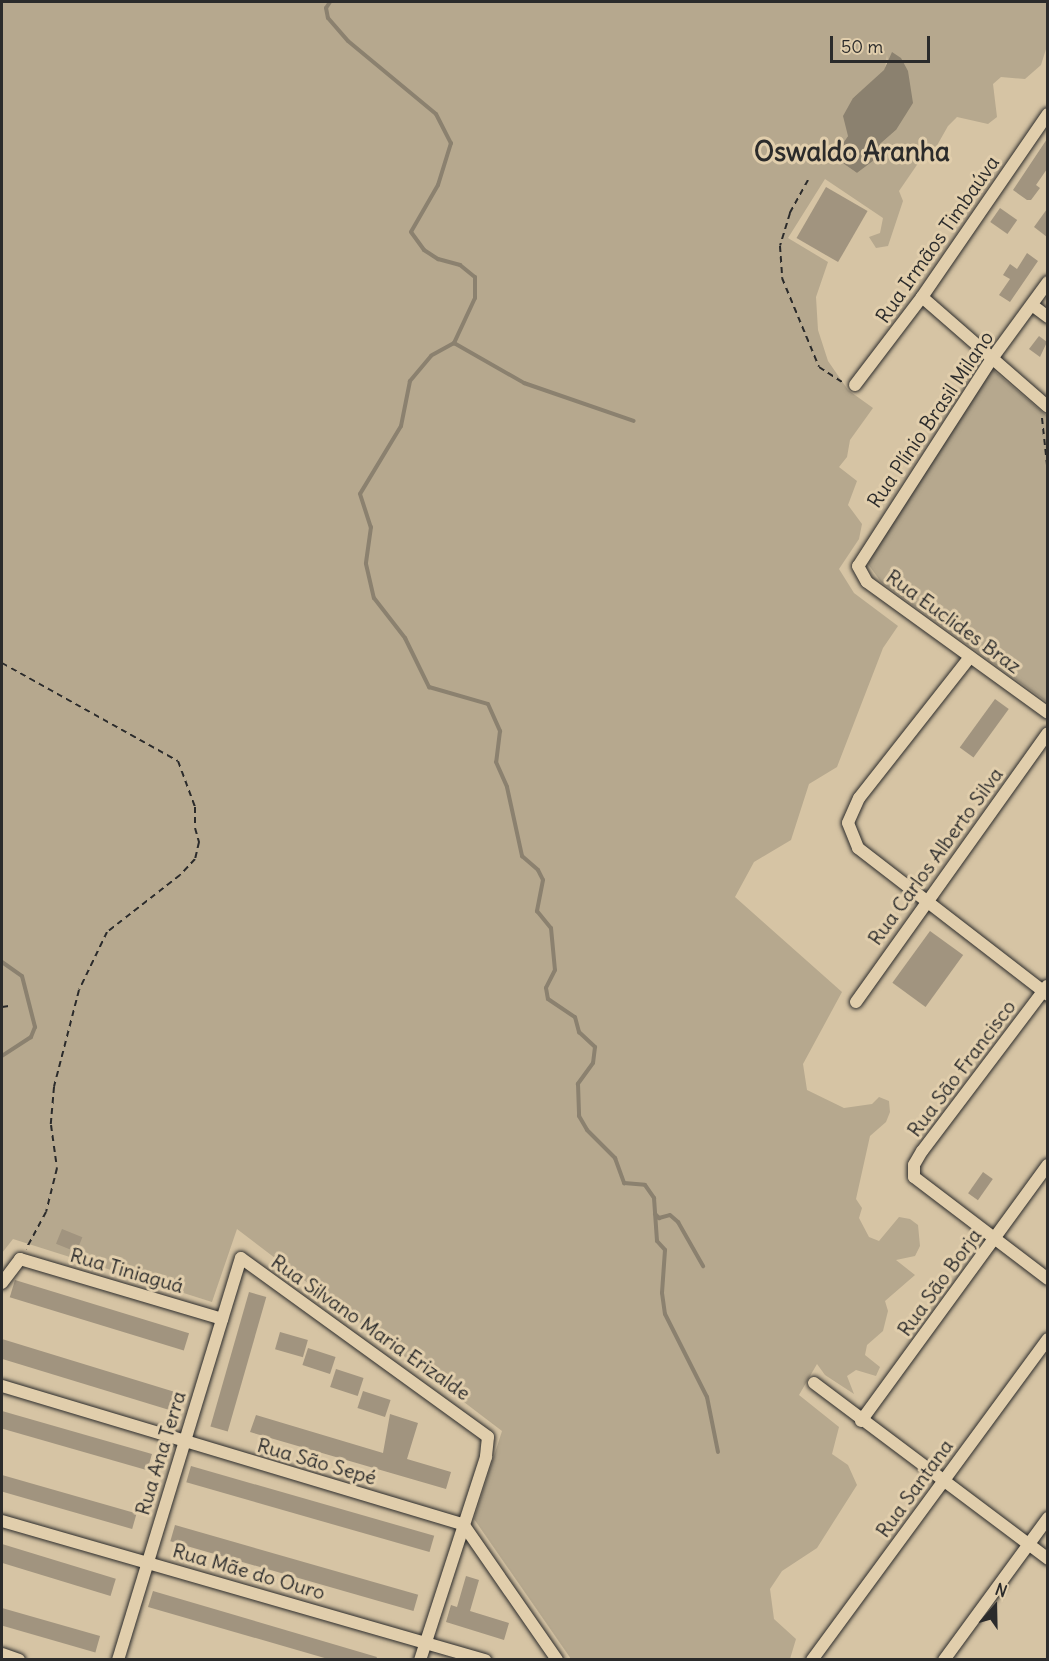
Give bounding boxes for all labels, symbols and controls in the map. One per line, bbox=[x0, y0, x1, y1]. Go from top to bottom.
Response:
scale bar bbox=[833, 24, 934, 62]
text: 50 m bbox=[841, 35, 883, 58]
district label: Oswaldo Aranha bbox=[754, 136, 950, 168]
street label: Rua Irmãos Timbaúva bbox=[870, 151, 1004, 327]
street label: Rua Plínio Brasil Milano bbox=[862, 326, 998, 512]
street label: Rua Euclides Braz bbox=[882, 564, 1026, 678]
street label: Rua Carlos Alberto Silva bbox=[862, 763, 1008, 949]
street label: Rua São Francisco bbox=[902, 995, 1020, 1141]
street label: Rua São Borja bbox=[892, 1223, 986, 1341]
street label: Rua Tiniaguá bbox=[68, 1242, 186, 1298]
street label: Rua Silvano Maria Erizalde bbox=[267, 1249, 475, 1405]
street label: Rua Ana Terra bbox=[130, 1388, 190, 1518]
street label: Rua São Sepé bbox=[255, 1433, 379, 1489]
street label: Rua Santana bbox=[870, 1434, 958, 1542]
street label: Rua Mãe do Ouro bbox=[170, 1538, 328, 1604]
north arrow bbox=[965, 1577, 1025, 1637]
text: N bbox=[993, 1579, 1010, 1601]

